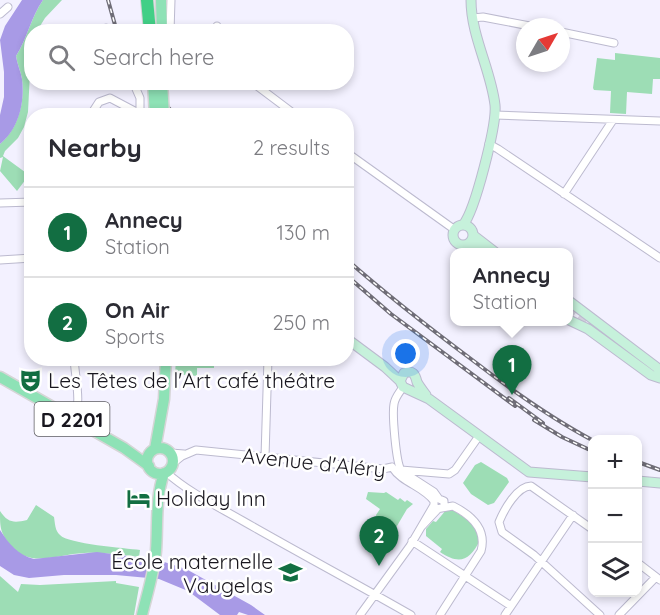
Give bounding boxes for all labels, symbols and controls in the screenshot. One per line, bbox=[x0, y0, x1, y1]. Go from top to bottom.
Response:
north arrow bbox=[516, 18, 570, 72]
search box bbox=[24, 24, 354, 90]
icon: search bbox=[45, 41, 78, 74]
text: Search here bbox=[93, 43, 214, 71]
text: Nearby bbox=[48, 131, 142, 164]
text: 2 results bbox=[253, 135, 330, 160]
text: Annecy bbox=[105, 206, 183, 234]
text: 1 bbox=[64, 220, 71, 245]
text: 130 m bbox=[277, 220, 330, 245]
text: Station bbox=[105, 234, 170, 259]
popup bbox=[450, 248, 573, 326]
text: Annecy bbox=[473, 261, 550, 289]
text: Station bbox=[473, 289, 538, 314]
text: On Air bbox=[105, 296, 170, 324]
text: 2 bbox=[62, 310, 73, 335]
text: 250 m bbox=[272, 310, 330, 335]
text: Sports bbox=[105, 324, 165, 349]
your location bbox=[391, 339, 420, 368]
pin: 1 bbox=[492, 346, 532, 395]
theatre icon: Les Têtes de l'Art café théâtre bbox=[17, 367, 43, 393]
place label: Les Têtes de l'Art café théâtre bbox=[48, 367, 335, 393]
road number: D 2201 bbox=[34, 402, 110, 436]
map controls bbox=[588, 435, 642, 597]
button: + bbox=[588, 435, 642, 489]
street label: Avenue d'Aléry bbox=[241, 442, 387, 482]
hotel icon: Holiday Inn bbox=[125, 485, 151, 511]
place label: Holiday Inn bbox=[156, 485, 266, 511]
button: − bbox=[588, 489, 642, 543]
pin: 2 bbox=[360, 516, 398, 566]
button: layers bbox=[588, 543, 642, 597]
place label: École maternelle Vaugelas bbox=[111, 548, 273, 598]
school or university icon: École maternelle Vaugelas bbox=[278, 560, 304, 586]

